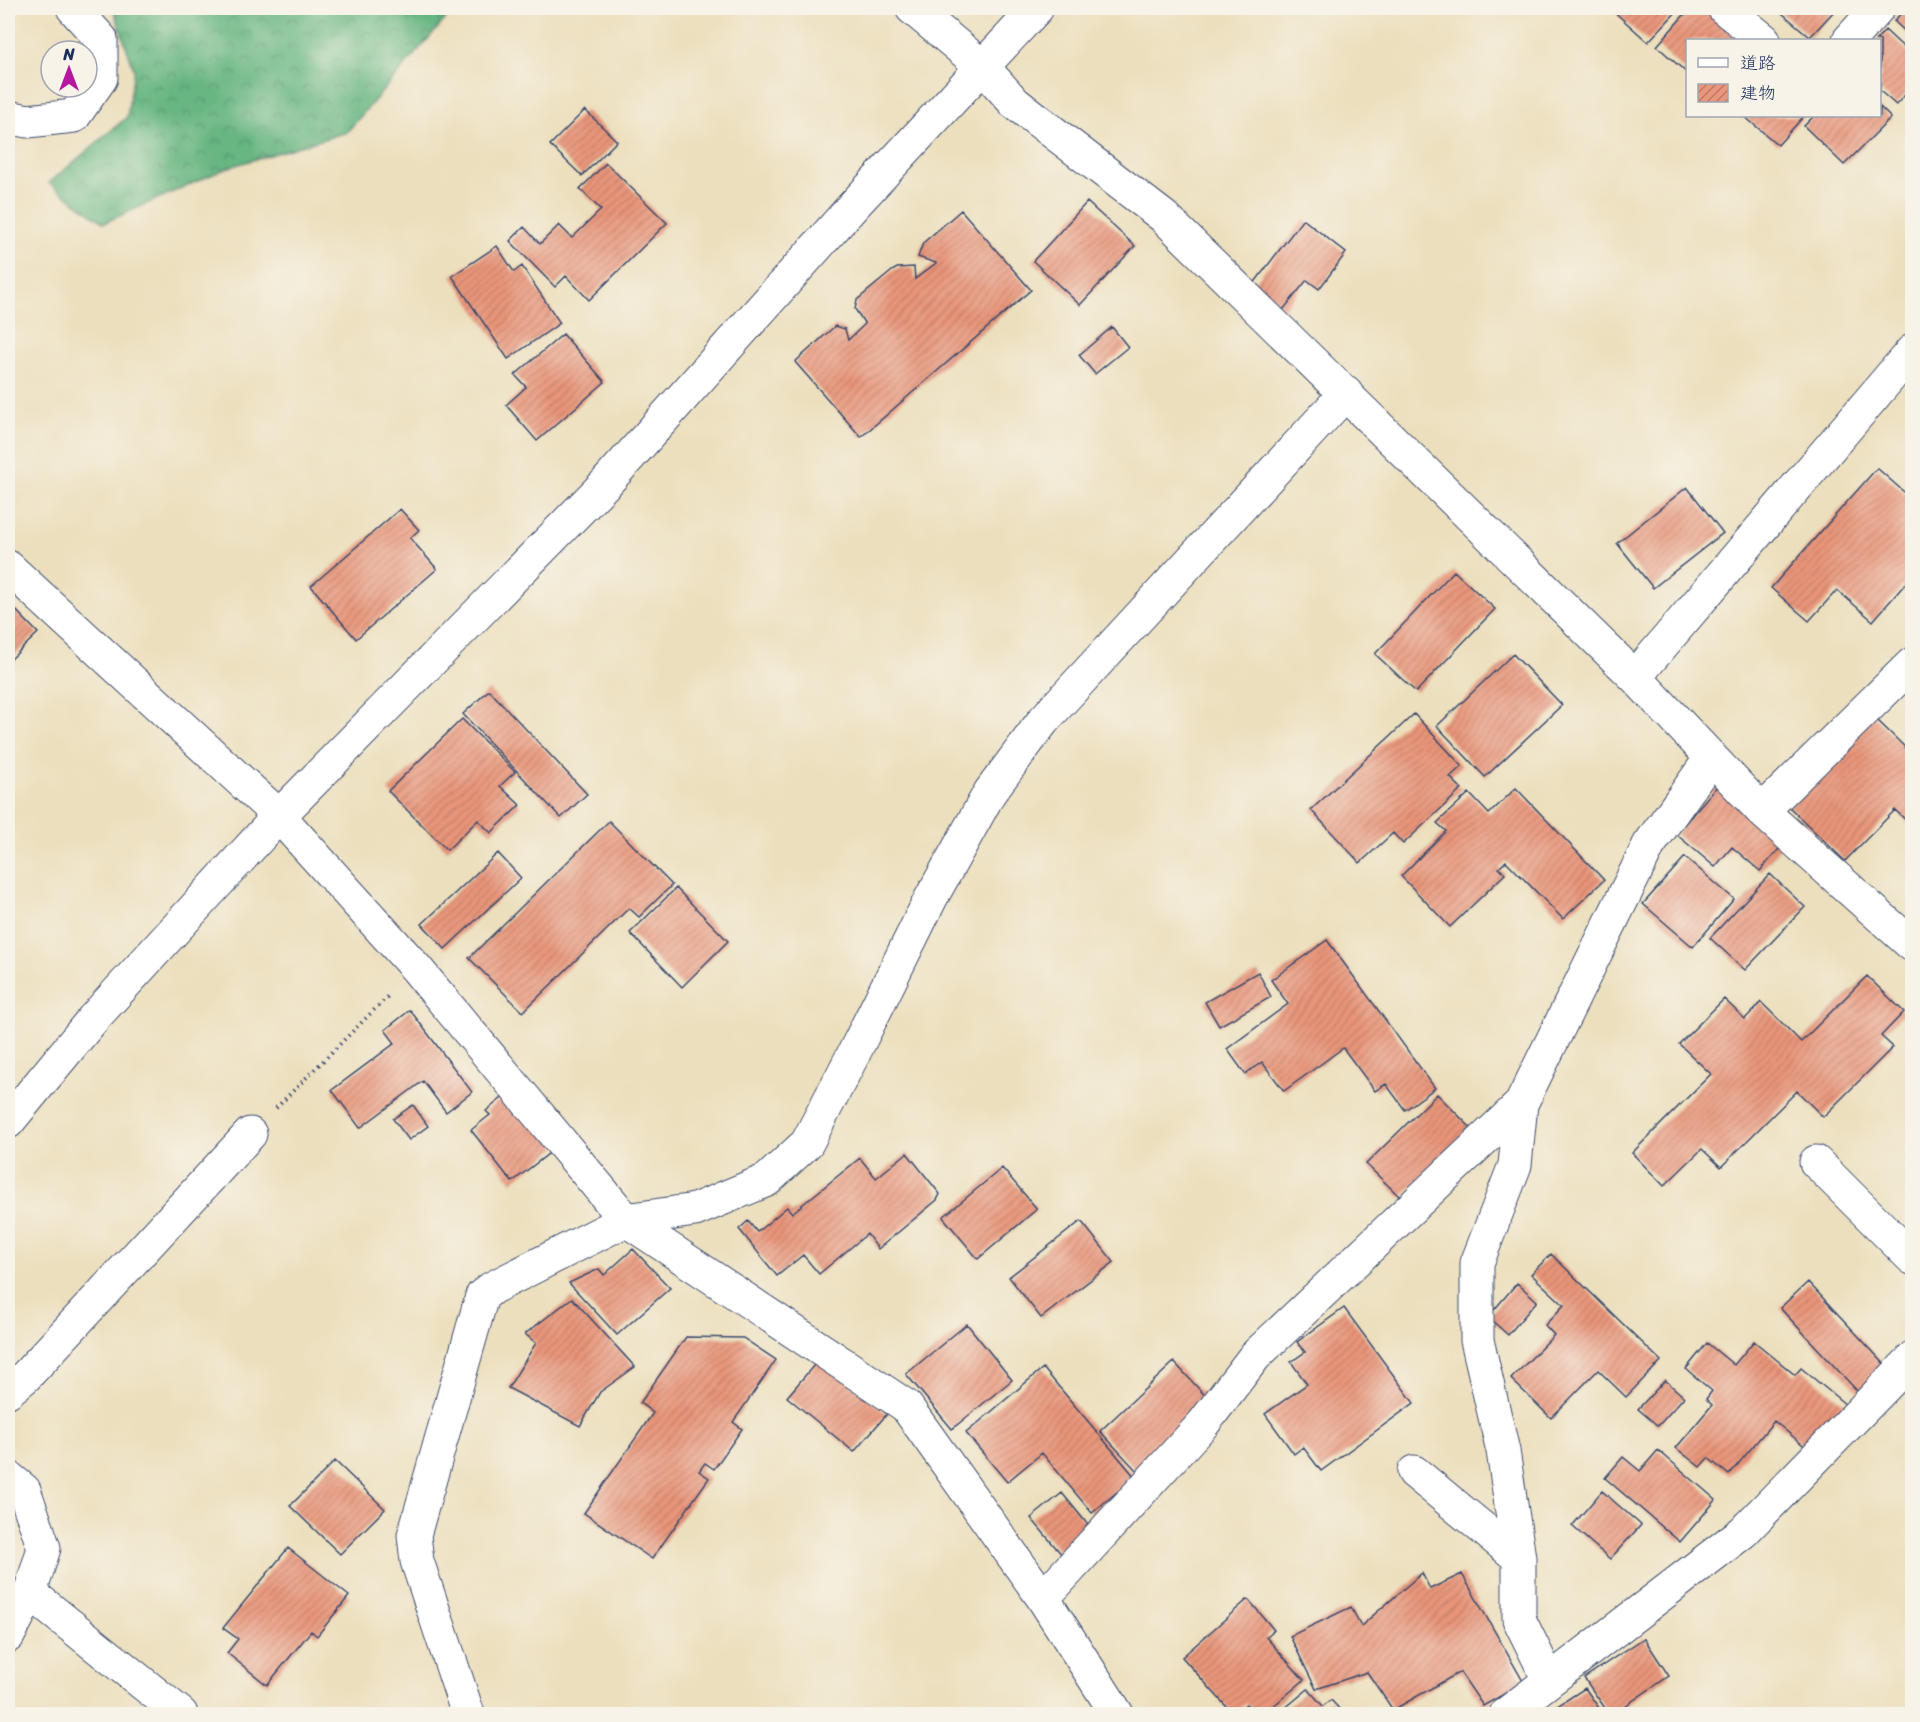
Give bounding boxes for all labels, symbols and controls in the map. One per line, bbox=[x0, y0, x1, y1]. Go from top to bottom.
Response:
north arrow bbox=[39, 39, 99, 99]
legend bbox=[1686, 39, 1881, 117]
text: N bbox=[62, 40, 75, 69]
text: 道路 bbox=[1740, 47, 1776, 79]
text: 建物 bbox=[1740, 77, 1776, 109]

